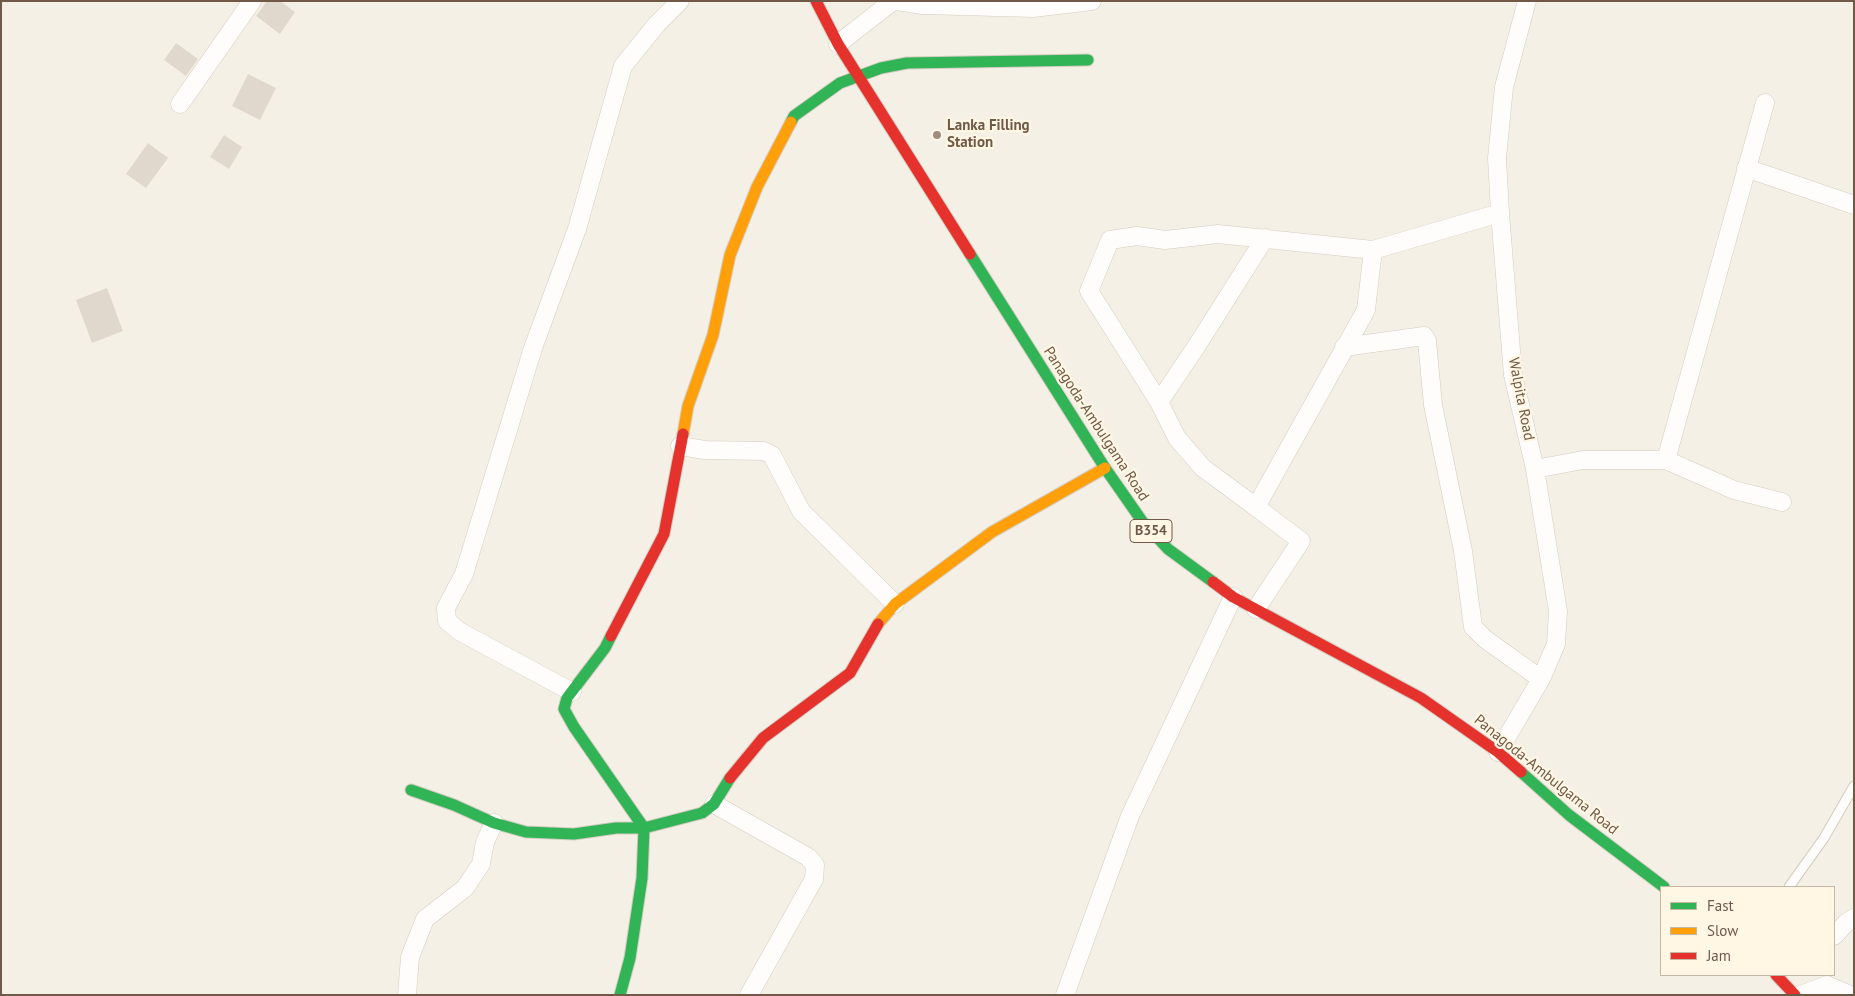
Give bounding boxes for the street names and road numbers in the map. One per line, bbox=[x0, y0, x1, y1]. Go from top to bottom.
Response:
street label: Panagoda-Ambulgama Road bbox=[1039, 343, 1153, 505]
street label: Walpita Road bbox=[1504, 356, 1538, 442]
road number: B354 bbox=[1130, 520, 1172, 542]
street label: Panagoda-Ambulgama Road bbox=[1470, 711, 1622, 839]

